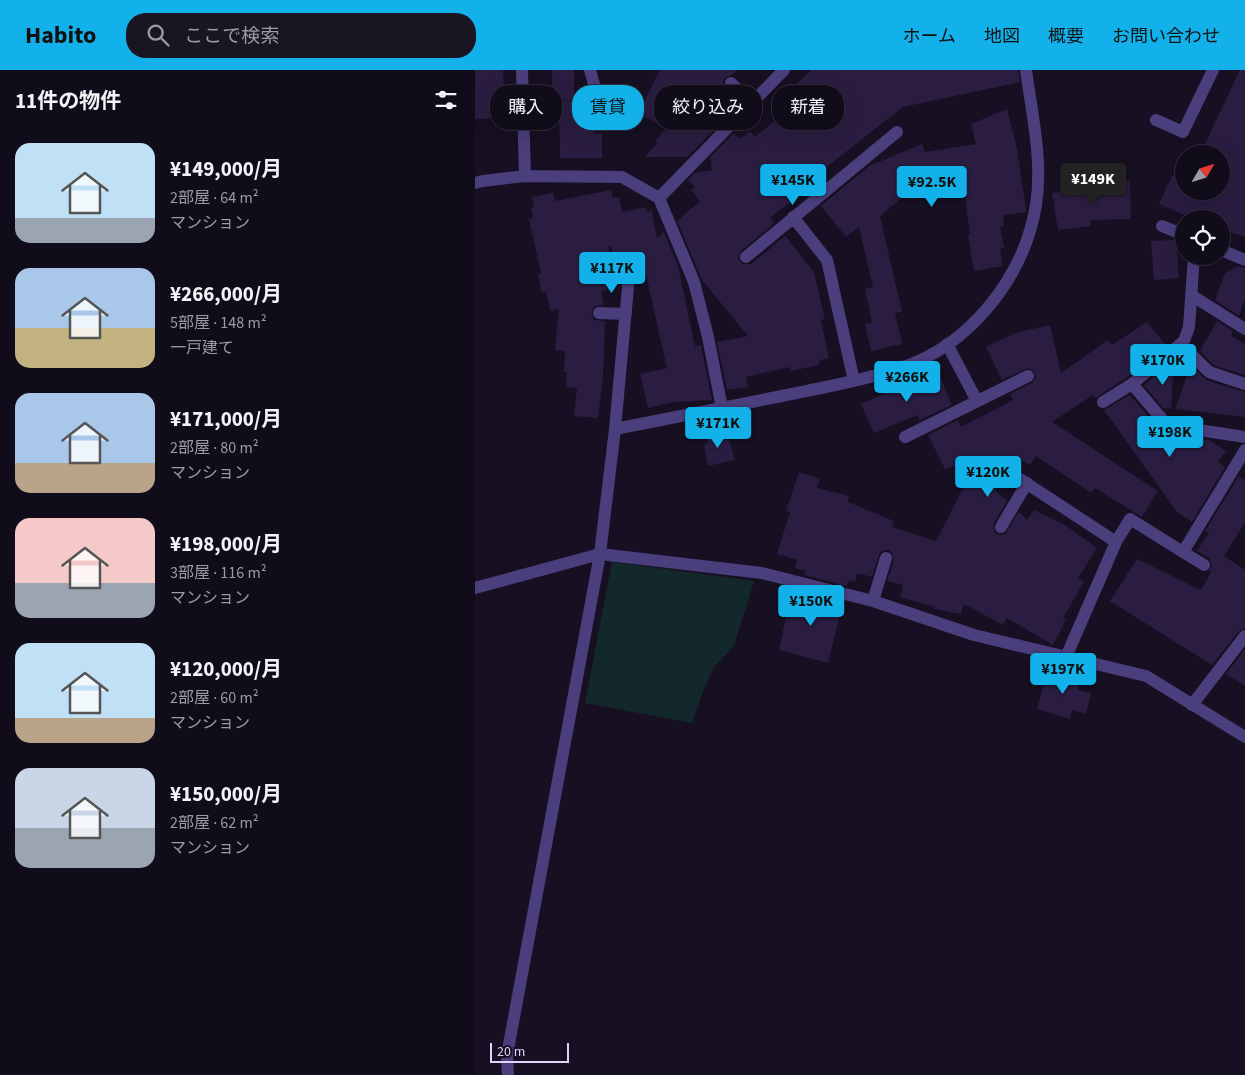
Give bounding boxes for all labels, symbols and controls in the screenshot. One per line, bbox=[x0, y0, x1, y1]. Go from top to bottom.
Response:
search box bbox=[126, 13, 476, 58]
text: Habito bbox=[25, 18, 96, 53]
icon: search bbox=[144, 21, 172, 49]
text: ここで検索 bbox=[184, 23, 279, 50]
text: ホーム bbox=[903, 24, 956, 49]
text: 地図 bbox=[984, 24, 1020, 49]
text: 概要 bbox=[1048, 24, 1084, 49]
text: お問い合わせ bbox=[1112, 24, 1220, 49]
chip: 購入 bbox=[490, 85, 562, 130]
chip: 賃貸 bbox=[572, 85, 644, 130]
chip: 絞り込み bbox=[654, 85, 762, 130]
chip: 新着 bbox=[772, 85, 844, 130]
text: 11件の物件 bbox=[15, 86, 121, 116]
icon: filters bbox=[432, 86, 460, 114]
north arrow bbox=[1175, 145, 1230, 200]
map controls bbox=[1175, 145, 1230, 265]
text: ¥149,000/月 bbox=[170, 154, 282, 184]
pin: ¥149K bbox=[1058, 162, 1128, 205]
icon: home bbox=[55, 163, 115, 223]
pin: ¥145K bbox=[758, 164, 828, 206]
pin: ¥92.5K bbox=[891, 166, 973, 208]
text: ¥149K bbox=[1071, 168, 1115, 190]
text: ¥145K bbox=[771, 169, 815, 191]
text: ¥92.5K bbox=[908, 171, 956, 193]
text: 2部屋 · 64 m² bbox=[170, 187, 259, 209]
button: locate bbox=[1175, 210, 1230, 265]
text: マンション bbox=[170, 212, 250, 234]
pin: ¥117K bbox=[577, 252, 647, 294]
text: ¥117K bbox=[590, 257, 634, 279]
text: ¥266,000/月 bbox=[170, 279, 282, 309]
icon: home bbox=[55, 288, 115, 348]
text: 5部屋 · 148 m² bbox=[170, 312, 267, 334]
text: 一戸建て bbox=[170, 337, 234, 359]
pin: ¥170K bbox=[1128, 344, 1198, 386]
text: ¥170K bbox=[1141, 349, 1185, 371]
pin: ¥266K bbox=[872, 360, 942, 403]
text: ¥266K bbox=[885, 366, 929, 388]
text: ¥171,000/月 bbox=[170, 404, 282, 434]
pin: ¥171K bbox=[683, 406, 753, 449]
text: ¥171K bbox=[696, 412, 740, 434]
icon: home bbox=[55, 413, 115, 473]
pin: ¥198K bbox=[1135, 416, 1205, 458]
text: ¥198K bbox=[1148, 421, 1192, 443]
text: 2部屋 · 80 m² bbox=[170, 437, 259, 459]
pin: ¥120K bbox=[953, 456, 1023, 498]
text: ¥120K bbox=[966, 461, 1010, 483]
text: マンション bbox=[170, 462, 250, 484]
text: ¥198,000/月 bbox=[170, 529, 282, 559]
icon: home bbox=[55, 538, 115, 598]
text: 3部屋 · 116 m² bbox=[170, 562, 267, 584]
pin: ¥150K bbox=[776, 584, 846, 627]
text: マンション bbox=[170, 587, 250, 609]
text: ¥150K bbox=[789, 590, 833, 612]
pin: ¥197K bbox=[1028, 652, 1098, 695]
text: ¥120,000/月 bbox=[170, 654, 282, 684]
text: ¥197K bbox=[1041, 658, 1085, 680]
icon: home bbox=[55, 663, 115, 723]
text: 2部屋 · 60 m² bbox=[170, 687, 259, 709]
text: マンション bbox=[170, 712, 250, 734]
text: ¥150,000/月 bbox=[170, 779, 282, 809]
icon: home bbox=[55, 788, 115, 848]
text: 2部屋 · 62 m² bbox=[170, 812, 259, 834]
text: マンション bbox=[170, 837, 250, 859]
scale bar bbox=[490, 1040, 569, 1063]
text: 20 m bbox=[497, 1042, 525, 1062]

